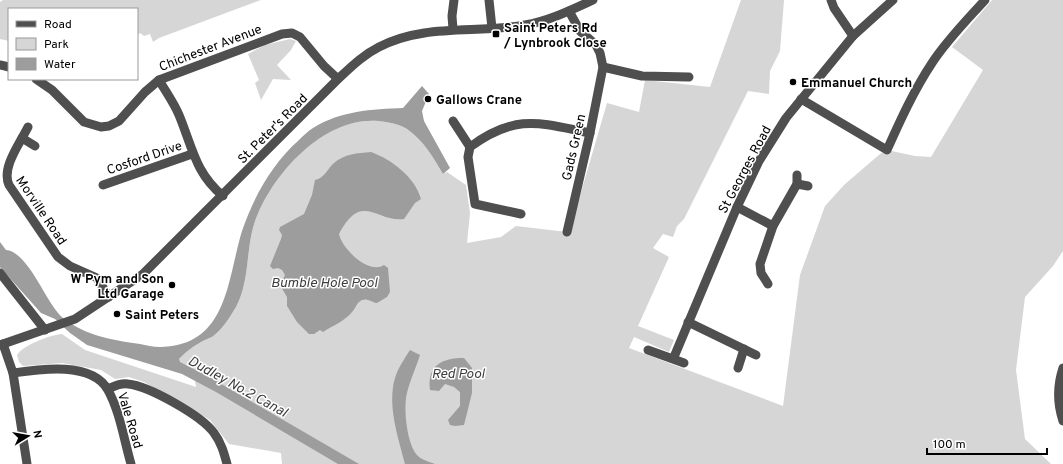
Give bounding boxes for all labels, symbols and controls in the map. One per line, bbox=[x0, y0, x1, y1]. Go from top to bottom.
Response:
legend bbox=[8, 8, 138, 80]
text: Road bbox=[44, 17, 72, 33]
place label: Saint Peters Rd / Lynbrook Close bbox=[503, 21, 607, 52]
street label: Chichester Avenue bbox=[157, 22, 264, 76]
marker: Saint Peters Rd / Lynbrook Close bbox=[491, 29, 501, 39]
text: Park bbox=[44, 37, 69, 53]
text: Water bbox=[44, 57, 76, 73]
place label: Emmanuel Church bbox=[801, 76, 912, 92]
marker: Emmanuel Church bbox=[788, 77, 798, 87]
street label: St. Peter's Road bbox=[235, 91, 312, 168]
place label: Gallows Crane bbox=[436, 93, 522, 109]
marker: Gallows Crane bbox=[423, 94, 433, 104]
street label: Gads Green bbox=[560, 113, 590, 182]
street label: St Georges Road bbox=[716, 123, 776, 217]
street label: Cosford Drive bbox=[105, 139, 184, 179]
street label: Morville Road bbox=[11, 174, 69, 249]
place label: W Pym and Son Ltd Garage bbox=[71, 272, 164, 303]
water label: Bumble Hole Pool bbox=[271, 275, 379, 292]
marker: W Pym and Son Ltd Garage bbox=[167, 280, 177, 290]
place label: Saint Peters bbox=[125, 308, 199, 324]
marker: Saint Peters bbox=[112, 309, 122, 319]
water label: Dudley No.2 Canal bbox=[185, 353, 291, 422]
water label: Red Pool bbox=[431, 366, 486, 383]
street label: Vale Road bbox=[113, 391, 145, 451]
north arrow bbox=[8, 416, 48, 456]
text: N bbox=[29, 429, 44, 439]
scale bar bbox=[927, 430, 1047, 456]
text: 100 m bbox=[933, 437, 966, 453]

